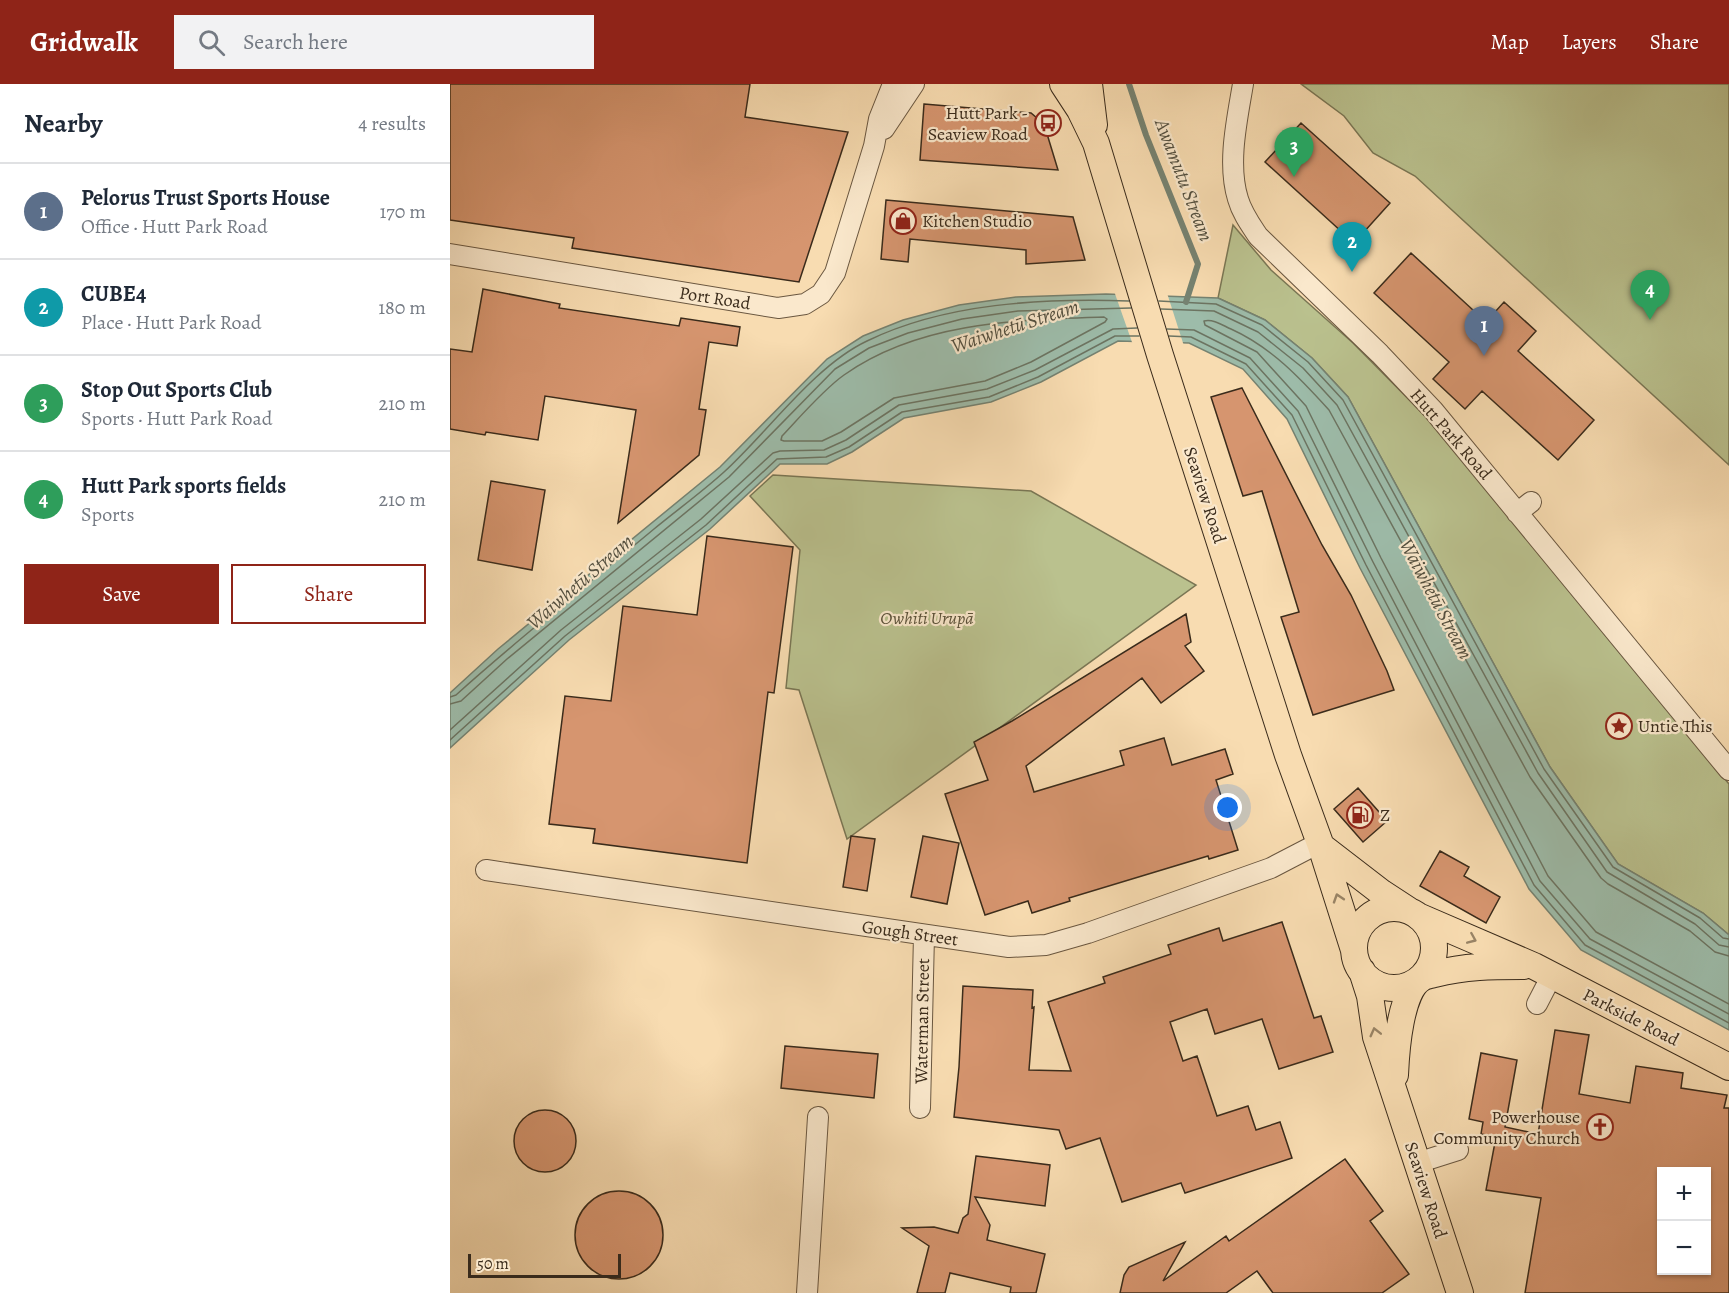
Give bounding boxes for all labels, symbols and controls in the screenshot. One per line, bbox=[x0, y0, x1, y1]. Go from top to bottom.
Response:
search box bbox=[174, 15, 594, 69]
text: Gridwalk bbox=[30, 23, 138, 61]
icon: search bbox=[195, 26, 228, 59]
text: Search here bbox=[243, 27, 348, 57]
text: Map bbox=[1490, 28, 1529, 56]
text: Layers bbox=[1562, 28, 1617, 56]
text: Share bbox=[1650, 28, 1699, 56]
place label: Hutt Park - Seaview Road bbox=[928, 101, 1028, 146]
text: Nearby bbox=[24, 106, 103, 141]
bus stop icon: Hutt Park - Seaview Road bbox=[1033, 108, 1063, 138]
text: 4 results bbox=[358, 110, 426, 137]
water label: Awamutu Stream bbox=[1148, 114, 1220, 245]
pin: 3 bbox=[1274, 128, 1314, 177]
text: Pelorus Trust Sports House bbox=[81, 183, 330, 213]
text: 1 bbox=[40, 198, 47, 225]
text: 170 m bbox=[380, 198, 426, 225]
shop icon: Kitchen Studio bbox=[888, 206, 918, 236]
place label: Kitchen Studio bbox=[922, 209, 1032, 233]
text: Office · Hutt Park Road bbox=[81, 213, 268, 240]
pin: 2 bbox=[1332, 222, 1372, 272]
pin: 4 bbox=[1630, 270, 1670, 320]
text: CUBE4 bbox=[81, 279, 146, 309]
street label: Port Road bbox=[678, 281, 753, 316]
water label: Waiwhetū Stream bbox=[947, 293, 1083, 359]
text: 2 bbox=[39, 294, 48, 321]
text: 180 m bbox=[378, 294, 426, 321]
pin: 1 bbox=[1464, 306, 1504, 356]
text: Place · Hutt Park Road bbox=[81, 309, 261, 336]
text: Stop Out Sports Club bbox=[81, 375, 272, 405]
street label: Hutt Park Road bbox=[1405, 383, 1498, 485]
text: 3 bbox=[39, 390, 48, 417]
text: 210 m bbox=[378, 390, 426, 417]
text: Sports · Hutt Park Road bbox=[81, 405, 273, 432]
street label: Seaview Road bbox=[1178, 444, 1232, 547]
text: Hutt Park sports fields bbox=[81, 471, 286, 501]
text: 4 bbox=[39, 486, 48, 513]
text: 210 m bbox=[378, 486, 426, 513]
text: Sports bbox=[81, 501, 134, 528]
water label: Waiwhetū Stream bbox=[521, 528, 639, 636]
water label: Waiwhetū Stream bbox=[1393, 534, 1479, 664]
button: Save bbox=[24, 564, 219, 624]
button: Share bbox=[231, 564, 426, 624]
park label: Owhiti Urupā bbox=[880, 606, 974, 630]
place icon: Untie This bbox=[1604, 711, 1634, 741]
place label: Untie This bbox=[1638, 714, 1713, 738]
your location bbox=[1213, 793, 1242, 822]
fuel station icon: Z bbox=[1345, 800, 1375, 830]
place label: Z bbox=[1380, 803, 1390, 827]
one-way arrow bbox=[1332, 893, 1345, 904]
street label: Gough Street bbox=[860, 914, 960, 952]
one-way arrow bbox=[1465, 932, 1476, 944]
street label: Waterman Street bbox=[909, 958, 935, 1085]
street label: Parkside Road bbox=[1579, 983, 1683, 1052]
one-way arrow bbox=[1370, 1027, 1383, 1037]
place label: Powerhouse Community Church bbox=[1433, 1105, 1580, 1150]
church icon: Powerhouse Community Church bbox=[1585, 1112, 1615, 1142]
street label: Seaview Road bbox=[1399, 1139, 1453, 1242]
map controls bbox=[1657, 1167, 1711, 1275]
button: + bbox=[1657, 1167, 1711, 1221]
button: − bbox=[1657, 1221, 1711, 1275]
scale bar bbox=[468, 1251, 621, 1278]
text: 50 m bbox=[477, 1253, 509, 1275]

